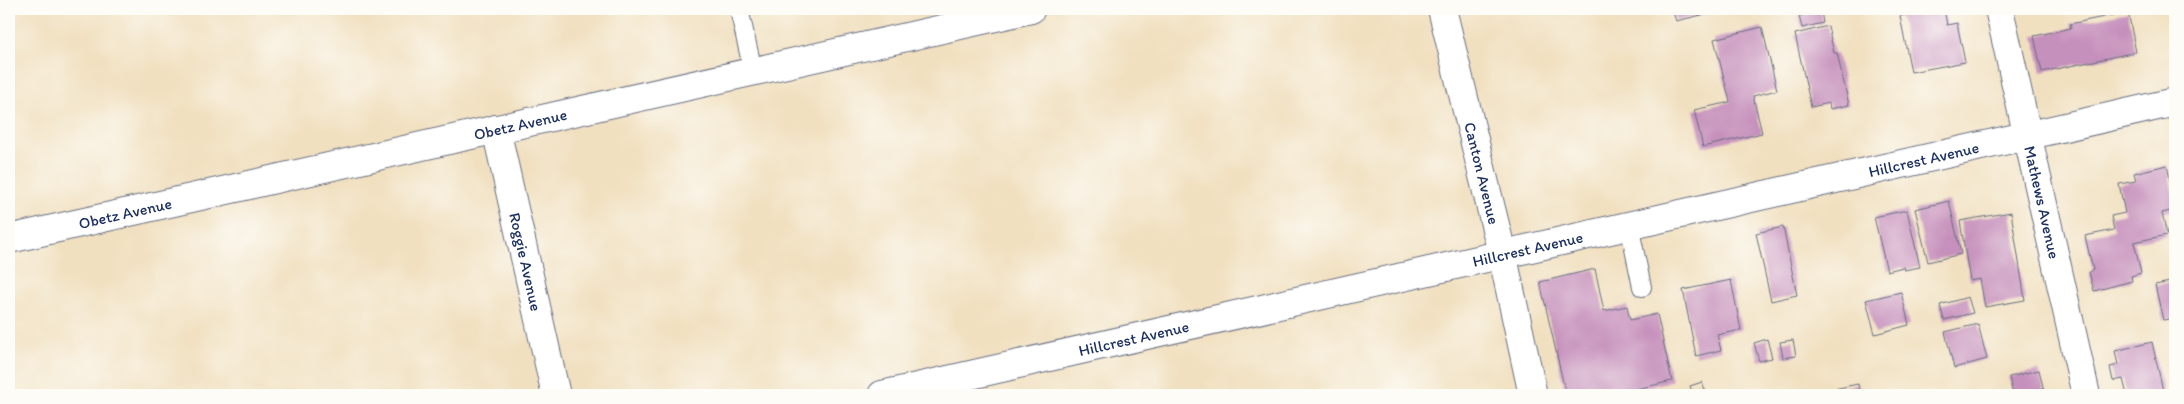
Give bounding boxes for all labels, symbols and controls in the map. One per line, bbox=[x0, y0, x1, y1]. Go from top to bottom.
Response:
street label: Obetz Avenue bbox=[472, 105, 569, 144]
street label: Canton Avenue bbox=[1460, 120, 1504, 226]
street label: Hillcrest Avenue bbox=[1867, 138, 1981, 181]
street label: Mathews Avenue bbox=[2020, 144, 2064, 261]
street label: Obetz Avenue bbox=[77, 194, 174, 233]
street label: Roggie Avenue bbox=[505, 211, 546, 313]
street label: Hillcrest Avenue bbox=[1471, 227, 1585, 271]
street label: Hillcrest Avenue bbox=[1077, 317, 1191, 360]

